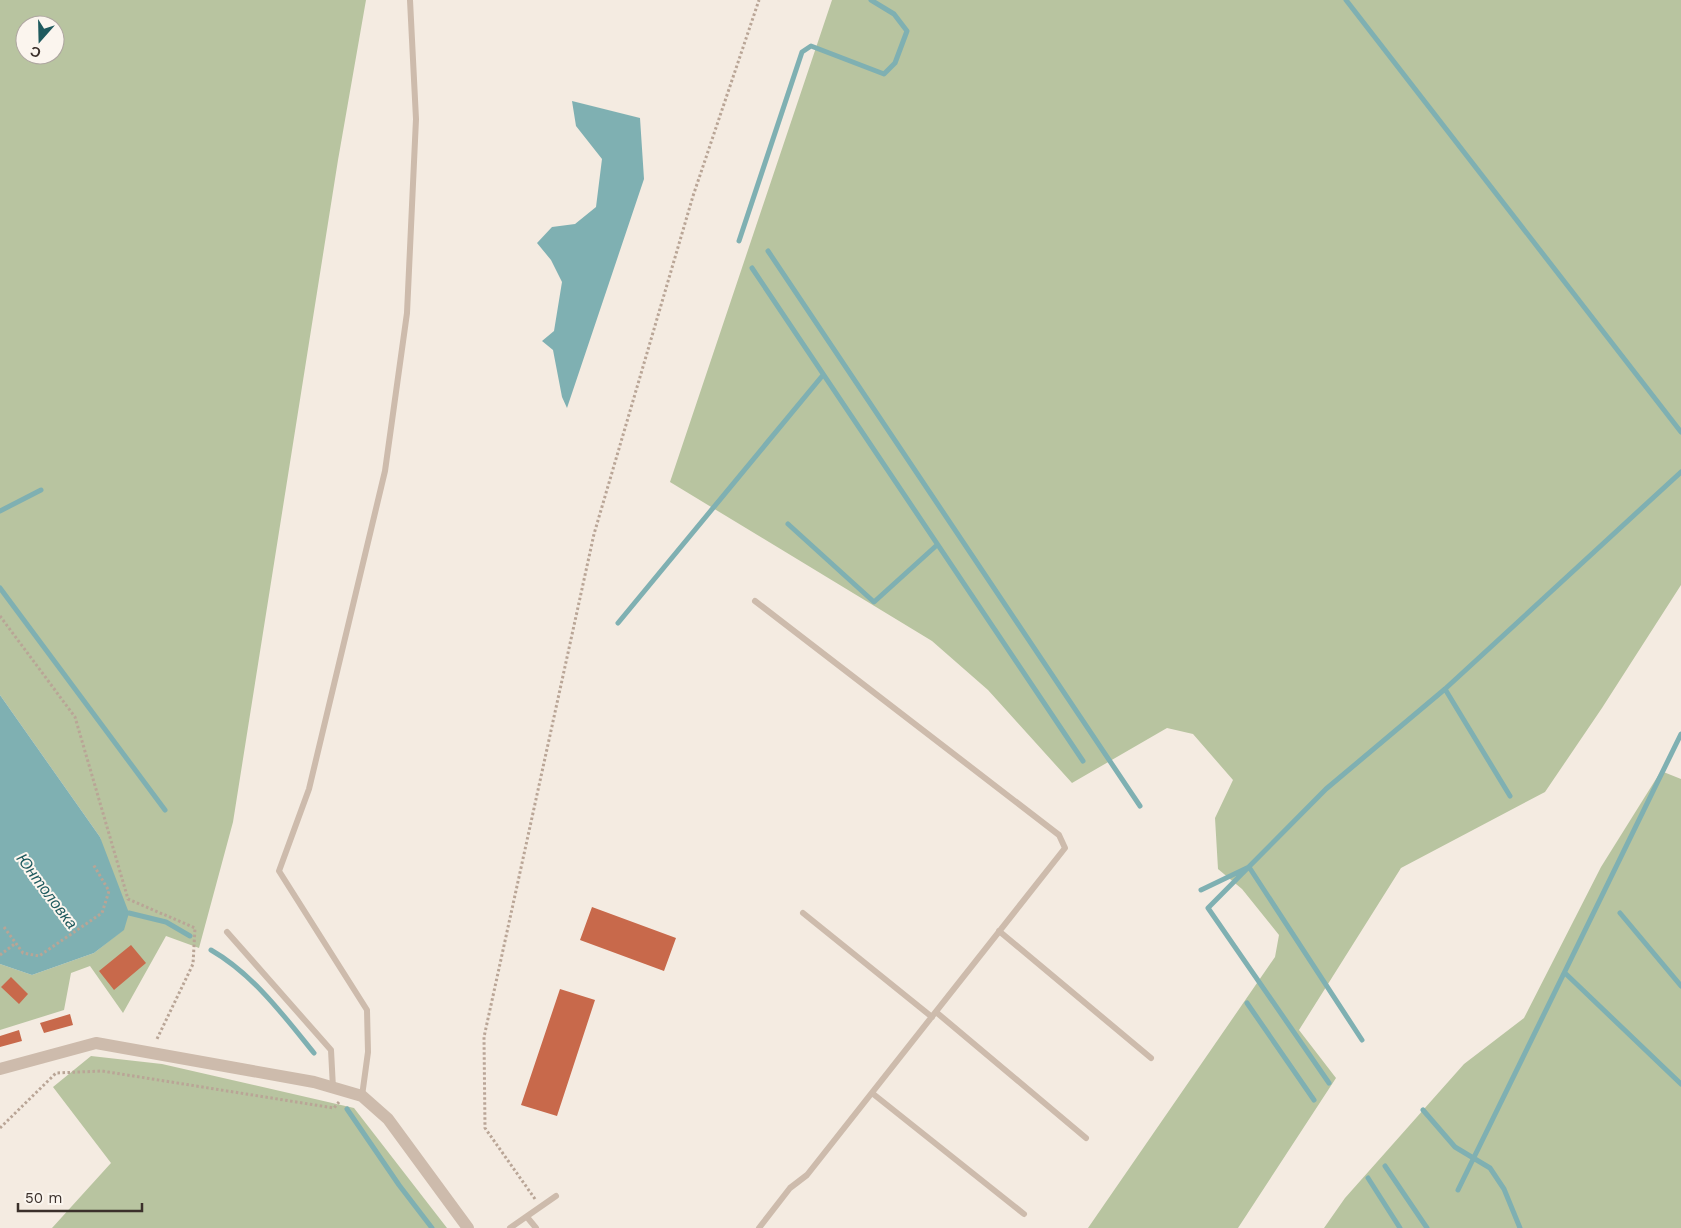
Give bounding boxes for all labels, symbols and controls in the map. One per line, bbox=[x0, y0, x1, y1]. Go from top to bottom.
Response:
north arrow bbox=[15, 15, 65, 65]
text: С bbox=[28, 43, 43, 61]
water label: Юнтоловка bbox=[12, 850, 82, 933]
scale bar bbox=[18, 1180, 141, 1212]
text: 50 m bbox=[25, 1189, 62, 1207]

